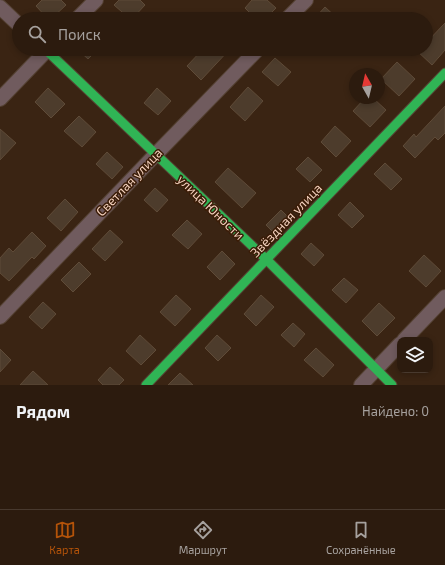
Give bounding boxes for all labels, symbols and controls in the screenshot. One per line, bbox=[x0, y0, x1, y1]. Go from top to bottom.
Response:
search box bbox=[12, 12, 433, 56]
icon: search bbox=[26, 23, 48, 45]
text: Поиск bbox=[58, 25, 101, 43]
north arrow bbox=[349, 68, 385, 104]
street label: Светлая улица bbox=[93, 145, 165, 219]
street label: улица Юности bbox=[174, 171, 248, 243]
street label: Звёздная улица bbox=[247, 180, 325, 260]
map controls bbox=[397, 337, 433, 373]
button: layers bbox=[397, 337, 433, 373]
text: Рядом bbox=[16, 401, 70, 421]
text: Найдено: 0 bbox=[362, 403, 429, 419]
tab: Карта bbox=[49, 519, 80, 556]
tab: Маршрут bbox=[179, 519, 227, 556]
tab: Сохранённые bbox=[326, 519, 396, 556]

